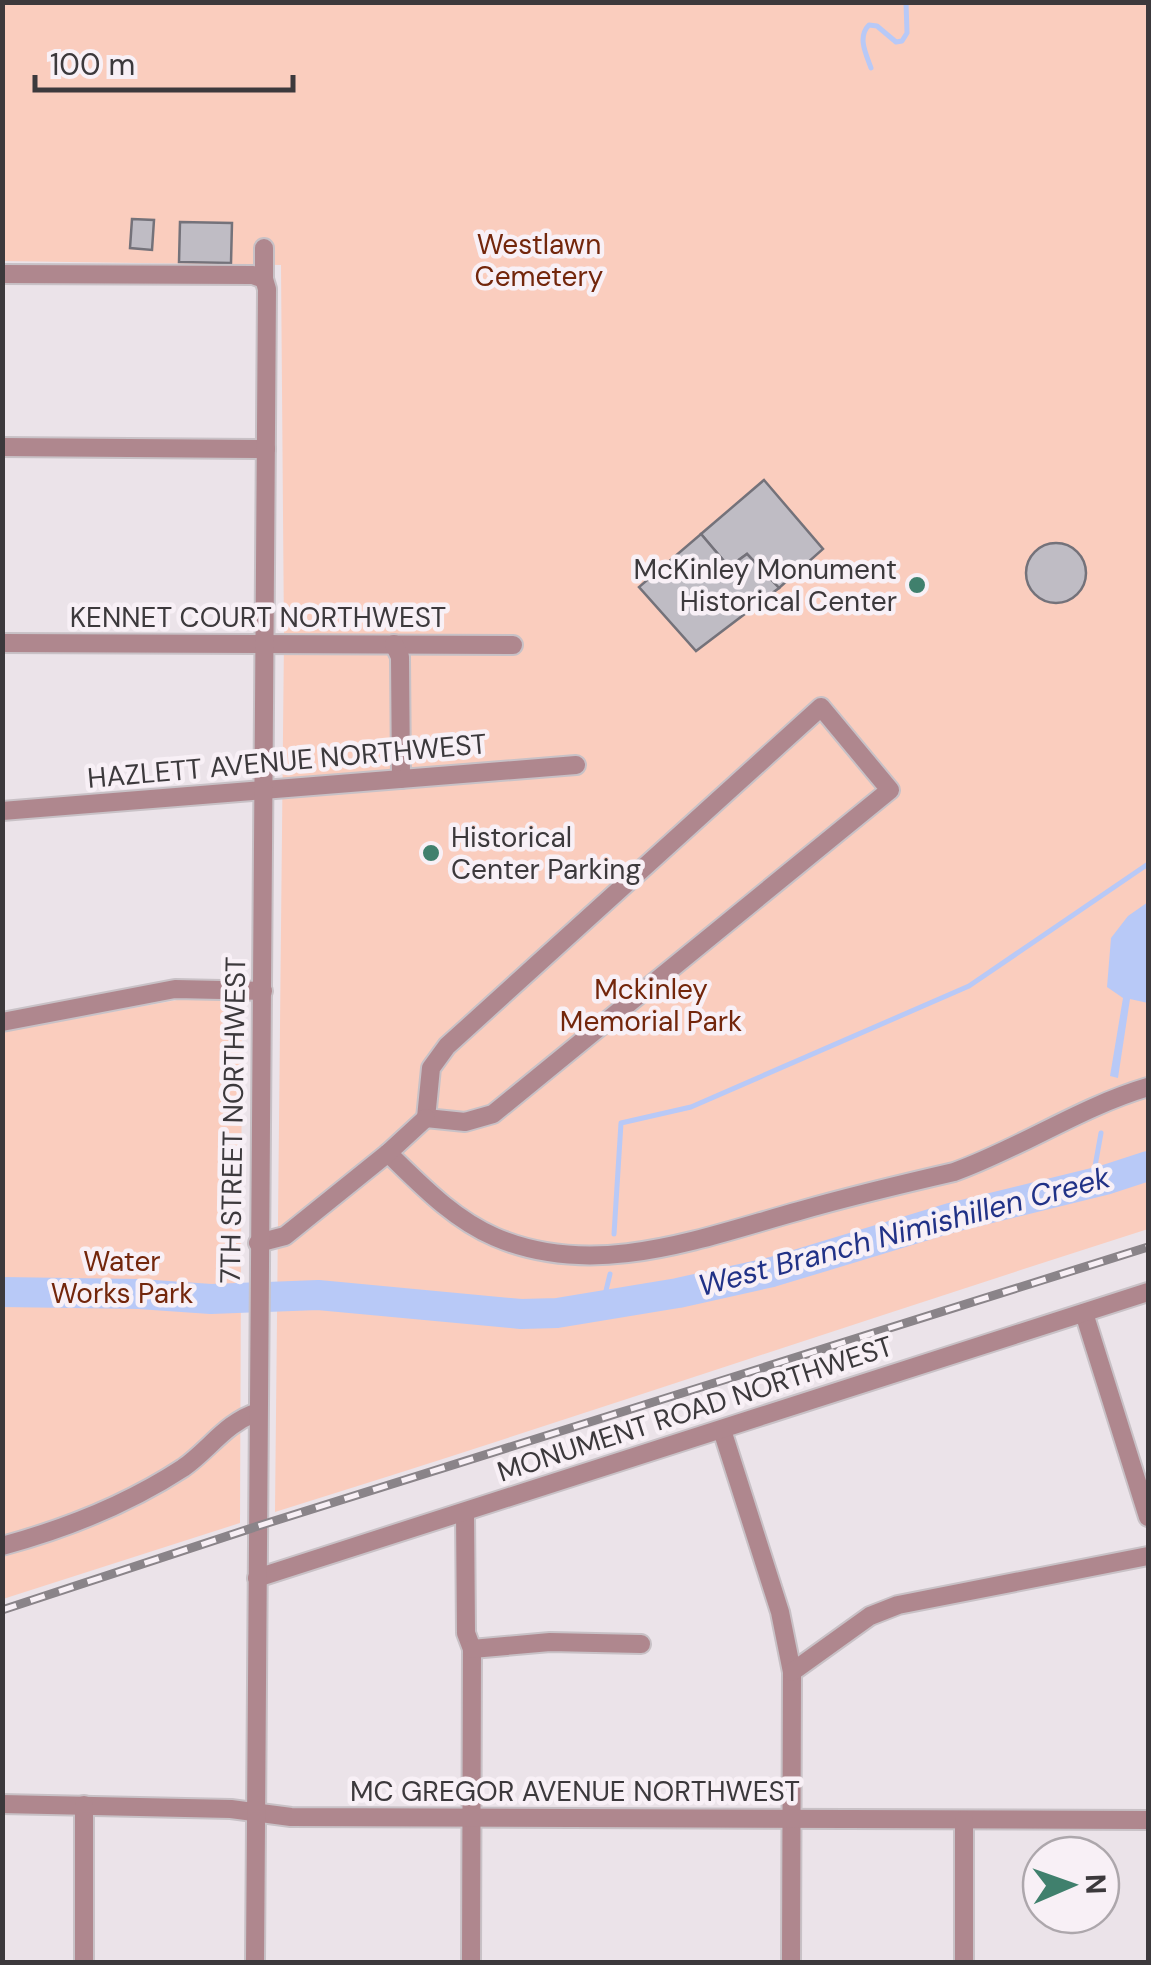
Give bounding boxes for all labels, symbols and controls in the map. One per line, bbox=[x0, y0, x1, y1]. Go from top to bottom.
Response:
scale bar bbox=[35, 30, 292, 92]
text: 100 m bbox=[50, 45, 135, 84]
park label: Westlawn Cemetery bbox=[475, 226, 603, 295]
place label: McKinley Monument Historical Center bbox=[634, 551, 897, 620]
marker: McKinley Monument Historical Center bbox=[906, 574, 928, 596]
street label: KENNET COURT NORTHWEST bbox=[70, 599, 446, 636]
street label: HAZLETT AVENUE NORTHWEST bbox=[86, 725, 488, 797]
place label: Historical Center Parking bbox=[451, 819, 641, 888]
marker: Historical Center Parking bbox=[420, 842, 442, 864]
street label: 7TH STREET NORTHWEST bbox=[212, 956, 254, 1284]
park label: Mckinley Memorial Park bbox=[560, 971, 742, 1040]
water label: West Branch Nimishillen Creek bbox=[694, 1157, 1115, 1305]
park label: Water Works Park bbox=[51, 1243, 193, 1312]
street label: MONUMENT ROAD NORTHWEST bbox=[492, 1327, 898, 1491]
street label: MC GREGOR AVENUE NORTHWEST bbox=[350, 1773, 800, 1810]
north arrow bbox=[1021, 1835, 1121, 1935]
text: N bbox=[1077, 1873, 1114, 1895]

